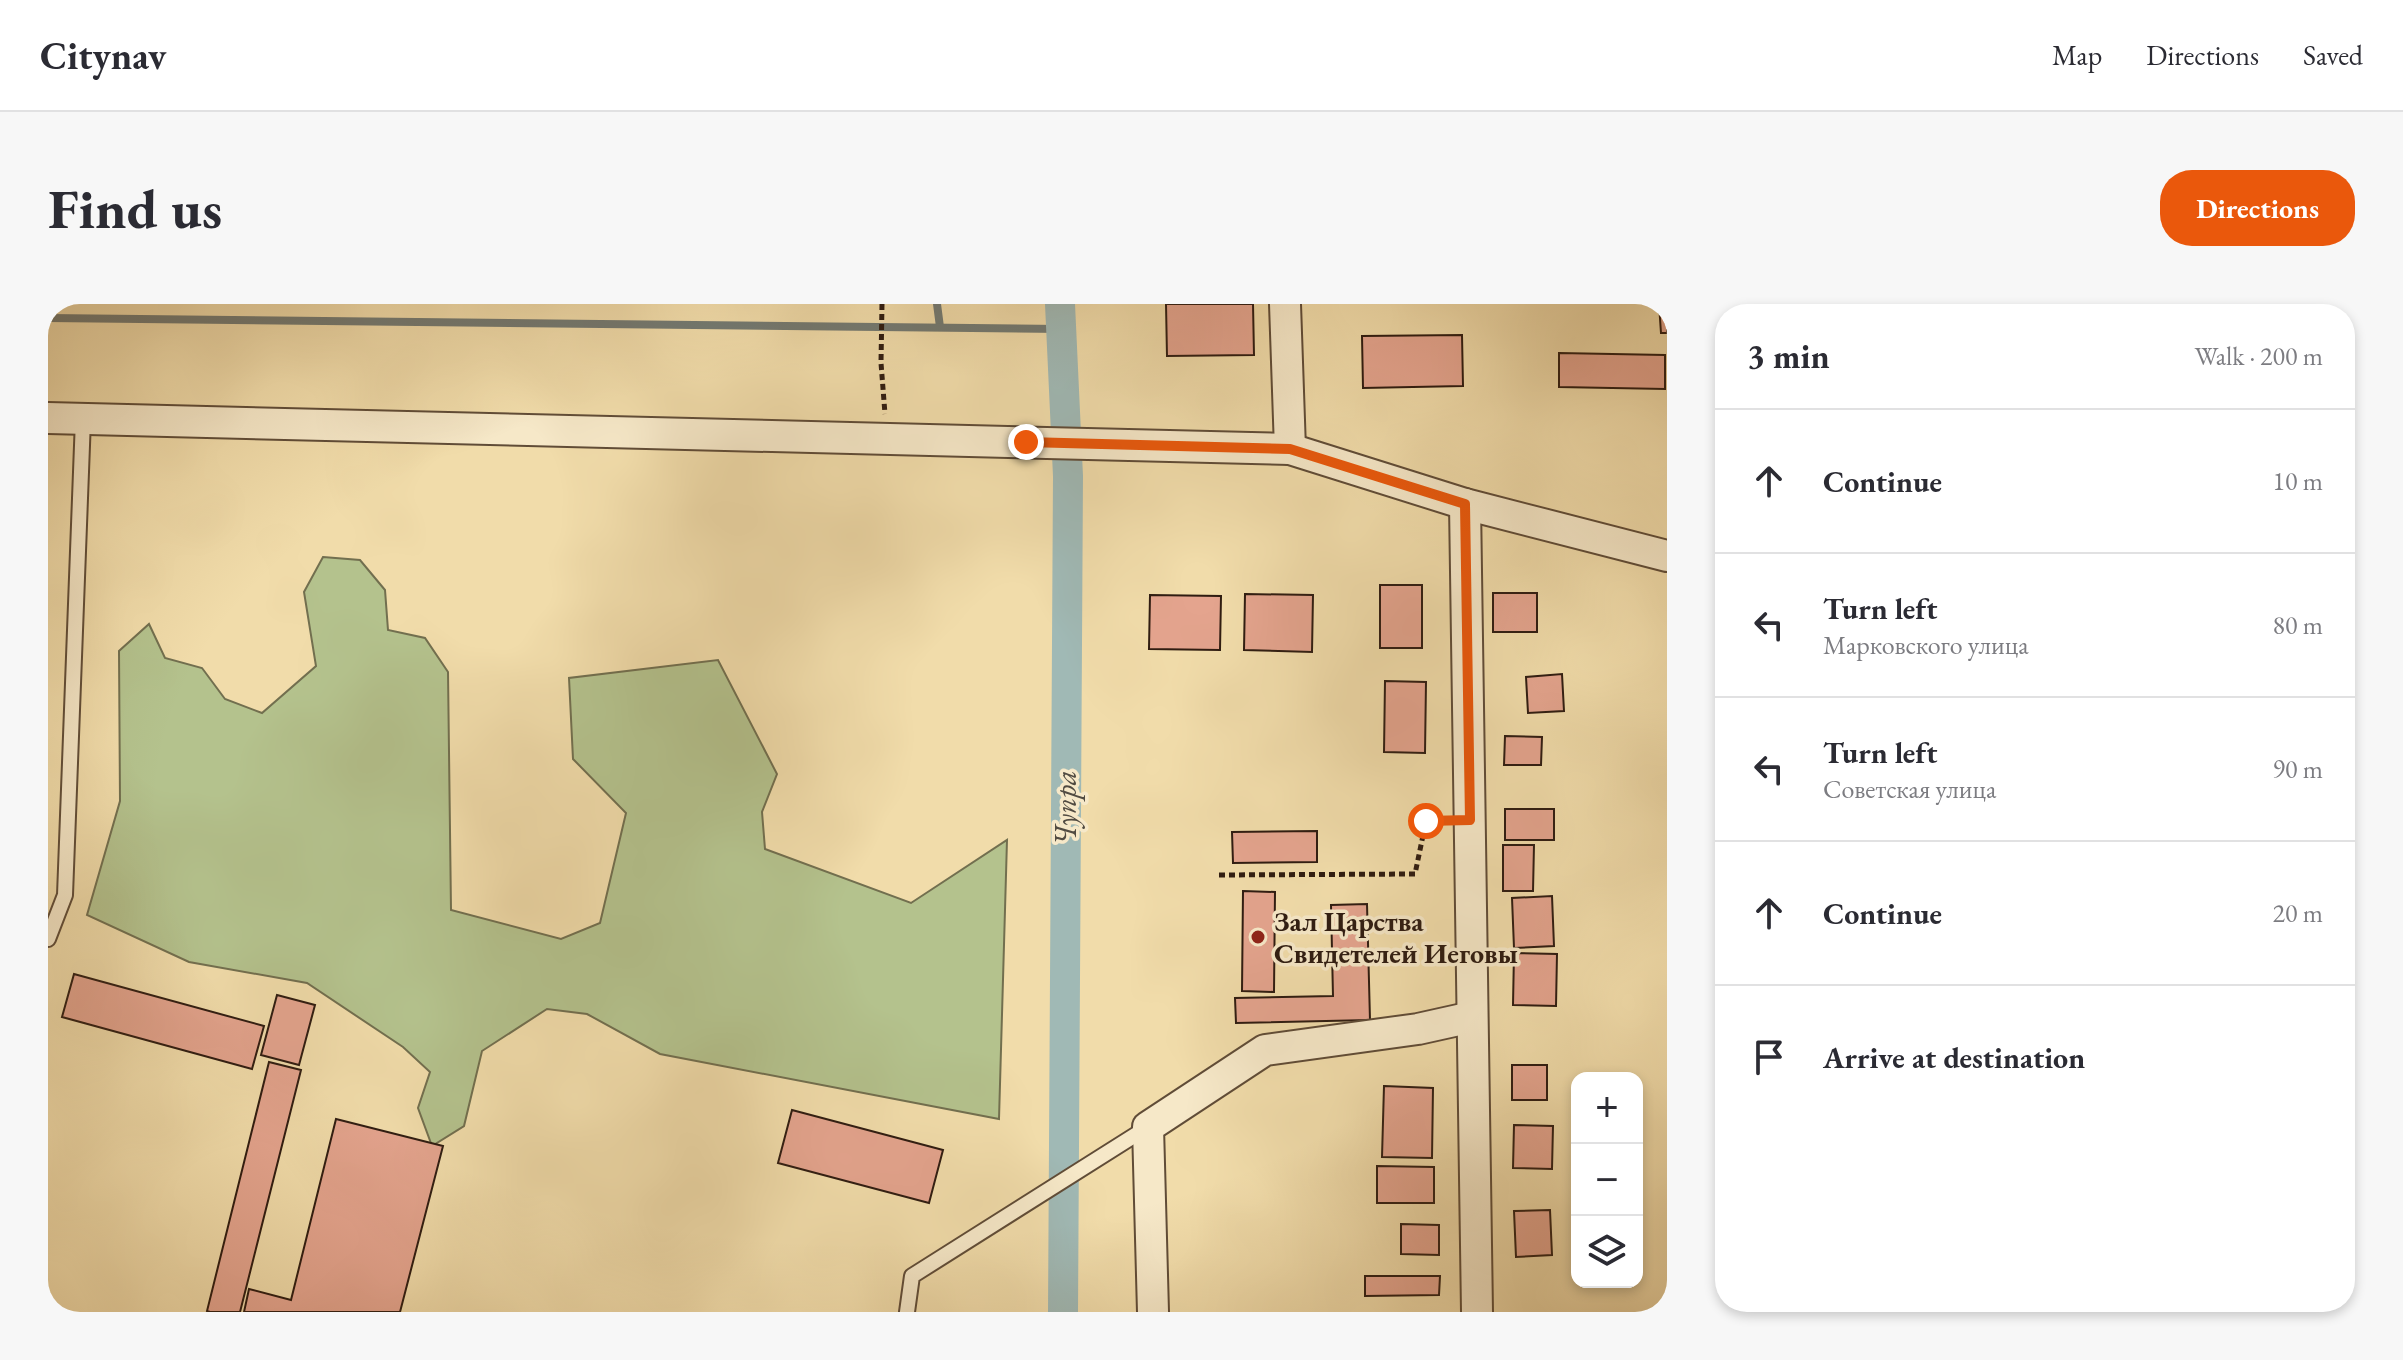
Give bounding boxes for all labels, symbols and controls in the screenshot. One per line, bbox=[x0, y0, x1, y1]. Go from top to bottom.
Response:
text: Citynav bbox=[40, 31, 166, 80]
text: Map bbox=[2052, 37, 2102, 73]
text: Directions bbox=[2146, 37, 2259, 73]
text: Saved bbox=[2303, 37, 2363, 73]
button: Directions bbox=[2160, 170, 2355, 246]
text: Find us bbox=[48, 172, 222, 245]
text: 3 min bbox=[1747, 334, 1830, 378]
text: Walk · 200 m bbox=[2195, 339, 2323, 373]
route end bbox=[1008, 424, 1044, 460]
icon: ahead bbox=[1747, 459, 1791, 503]
text: Continue bbox=[1823, 462, 1942, 501]
text: 10 m bbox=[2273, 464, 2323, 498]
text: Turn left bbox=[1823, 589, 1937, 628]
icon: left bbox=[1747, 603, 1791, 647]
text: 80 m bbox=[2273, 608, 2323, 642]
text: Марковского улица bbox=[1823, 628, 2029, 662]
text: Turn left bbox=[1823, 733, 1937, 772]
icon: left bbox=[1747, 747, 1791, 791]
text: 90 m bbox=[2273, 752, 2323, 786]
water label: Чупра bbox=[1046, 770, 1085, 846]
text: Советская улица bbox=[1823, 772, 1996, 806]
route start bbox=[1408, 803, 1444, 839]
icon: ahead bbox=[1747, 891, 1791, 935]
text: Continue bbox=[1823, 894, 1942, 933]
text: 20 m bbox=[2273, 896, 2323, 930]
place label: Зал Царства Свидетелей Иеговы bbox=[1274, 903, 1518, 971]
marker: Зал Царства Свидетелей Иеговы bbox=[1249, 928, 1267, 946]
icon: arrive bbox=[1747, 1035, 1791, 1079]
text: Arrive at destination bbox=[1823, 1038, 2085, 1077]
map controls bbox=[1571, 1072, 1643, 1288]
button: + bbox=[1571, 1072, 1643, 1144]
button: − bbox=[1571, 1144, 1643, 1216]
button: layers bbox=[1571, 1216, 1643, 1288]

